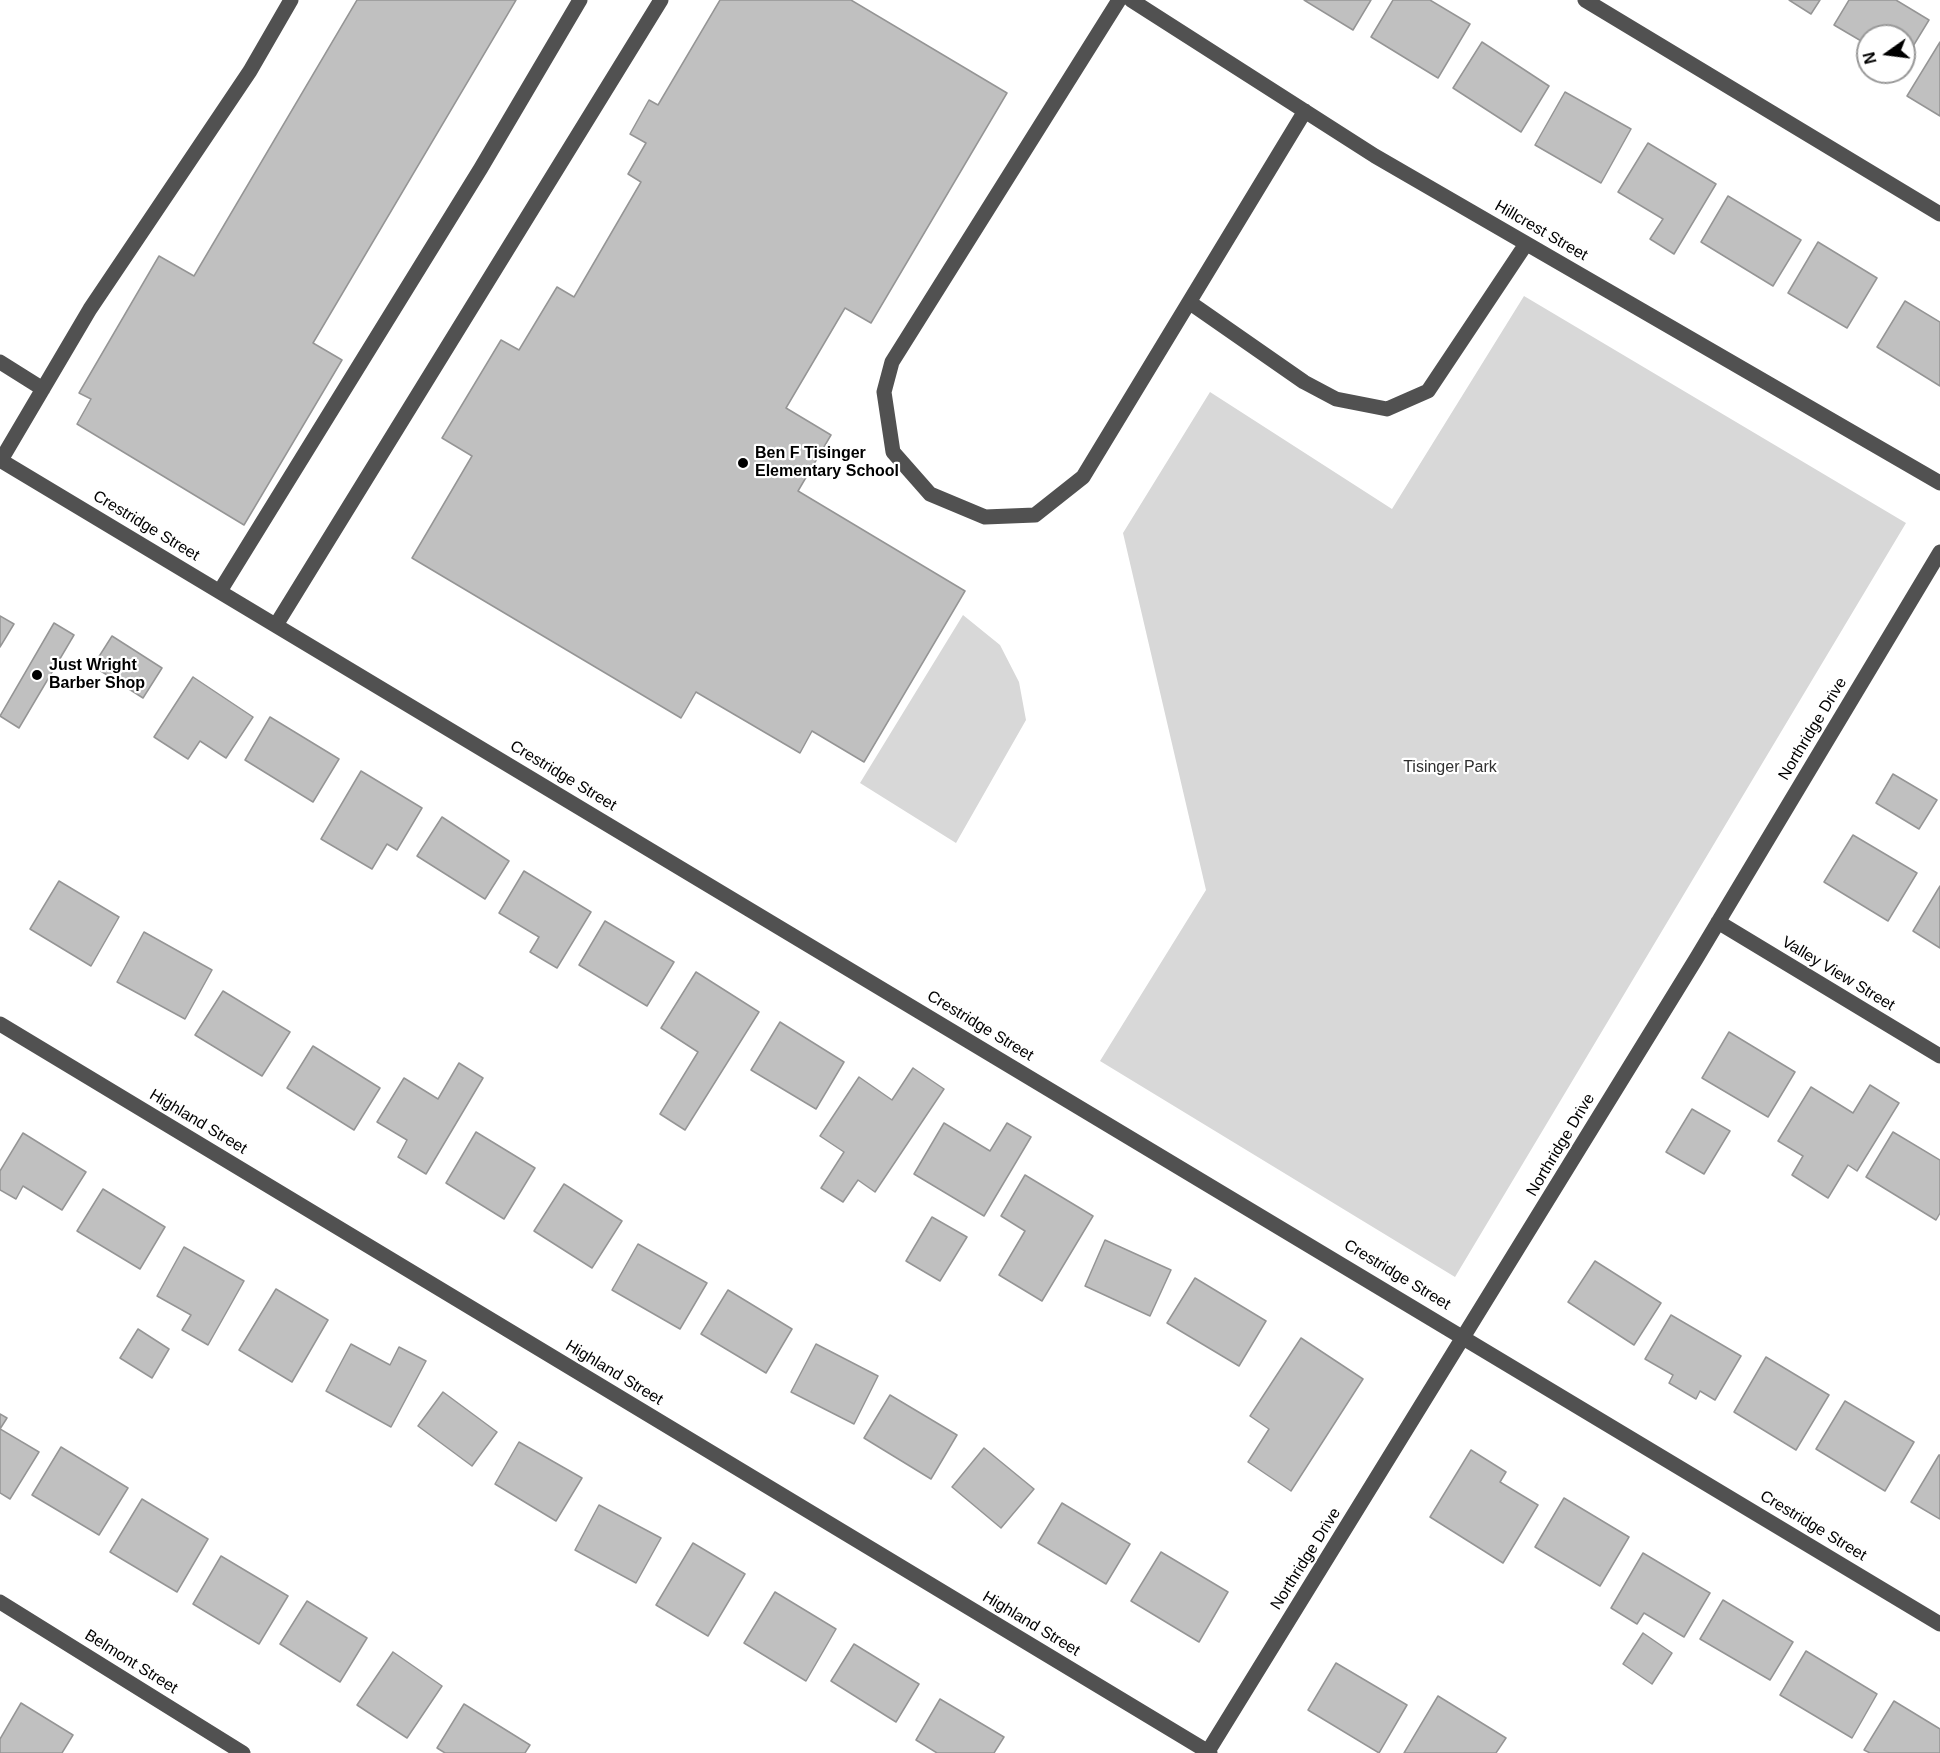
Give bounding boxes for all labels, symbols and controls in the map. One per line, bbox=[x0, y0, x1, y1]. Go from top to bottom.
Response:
north arrow bbox=[1856, 24, 1916, 84]
text: N bbox=[1860, 50, 1880, 66]
street label: Hillcrest Street bbox=[1491, 197, 1591, 265]
place label: Ben F Tisinger Elementary School bbox=[755, 444, 899, 482]
marker: Ben F Tisinger Elementary School bbox=[736, 456, 750, 470]
street label: Crestridge Street bbox=[89, 487, 203, 565]
place label: Just Wright Barber Shop bbox=[49, 656, 145, 694]
marker: Just Wright Barber Shop bbox=[30, 668, 44, 682]
street label: Northridge Drive bbox=[1775, 674, 1851, 784]
street label: Crestridge Street bbox=[506, 737, 620, 815]
park label: Tisinger Park bbox=[1403, 758, 1497, 778]
street label: Valley View Street bbox=[1778, 933, 1898, 1015]
street label: Crestridge Street bbox=[923, 987, 1037, 1065]
street label: Highland Street bbox=[146, 1085, 250, 1159]
street label: Northridge Drive bbox=[1523, 1090, 1599, 1200]
street label: Crestridge Street bbox=[1340, 1236, 1454, 1314]
street label: Highland Street bbox=[562, 1336, 666, 1410]
street label: Crestridge Street bbox=[1756, 1487, 1870, 1565]
street label: Northridge Drive bbox=[1267, 1505, 1345, 1613]
street label: Highland Street bbox=[979, 1587, 1083, 1661]
street label: Belmont Street bbox=[81, 1626, 181, 1698]

